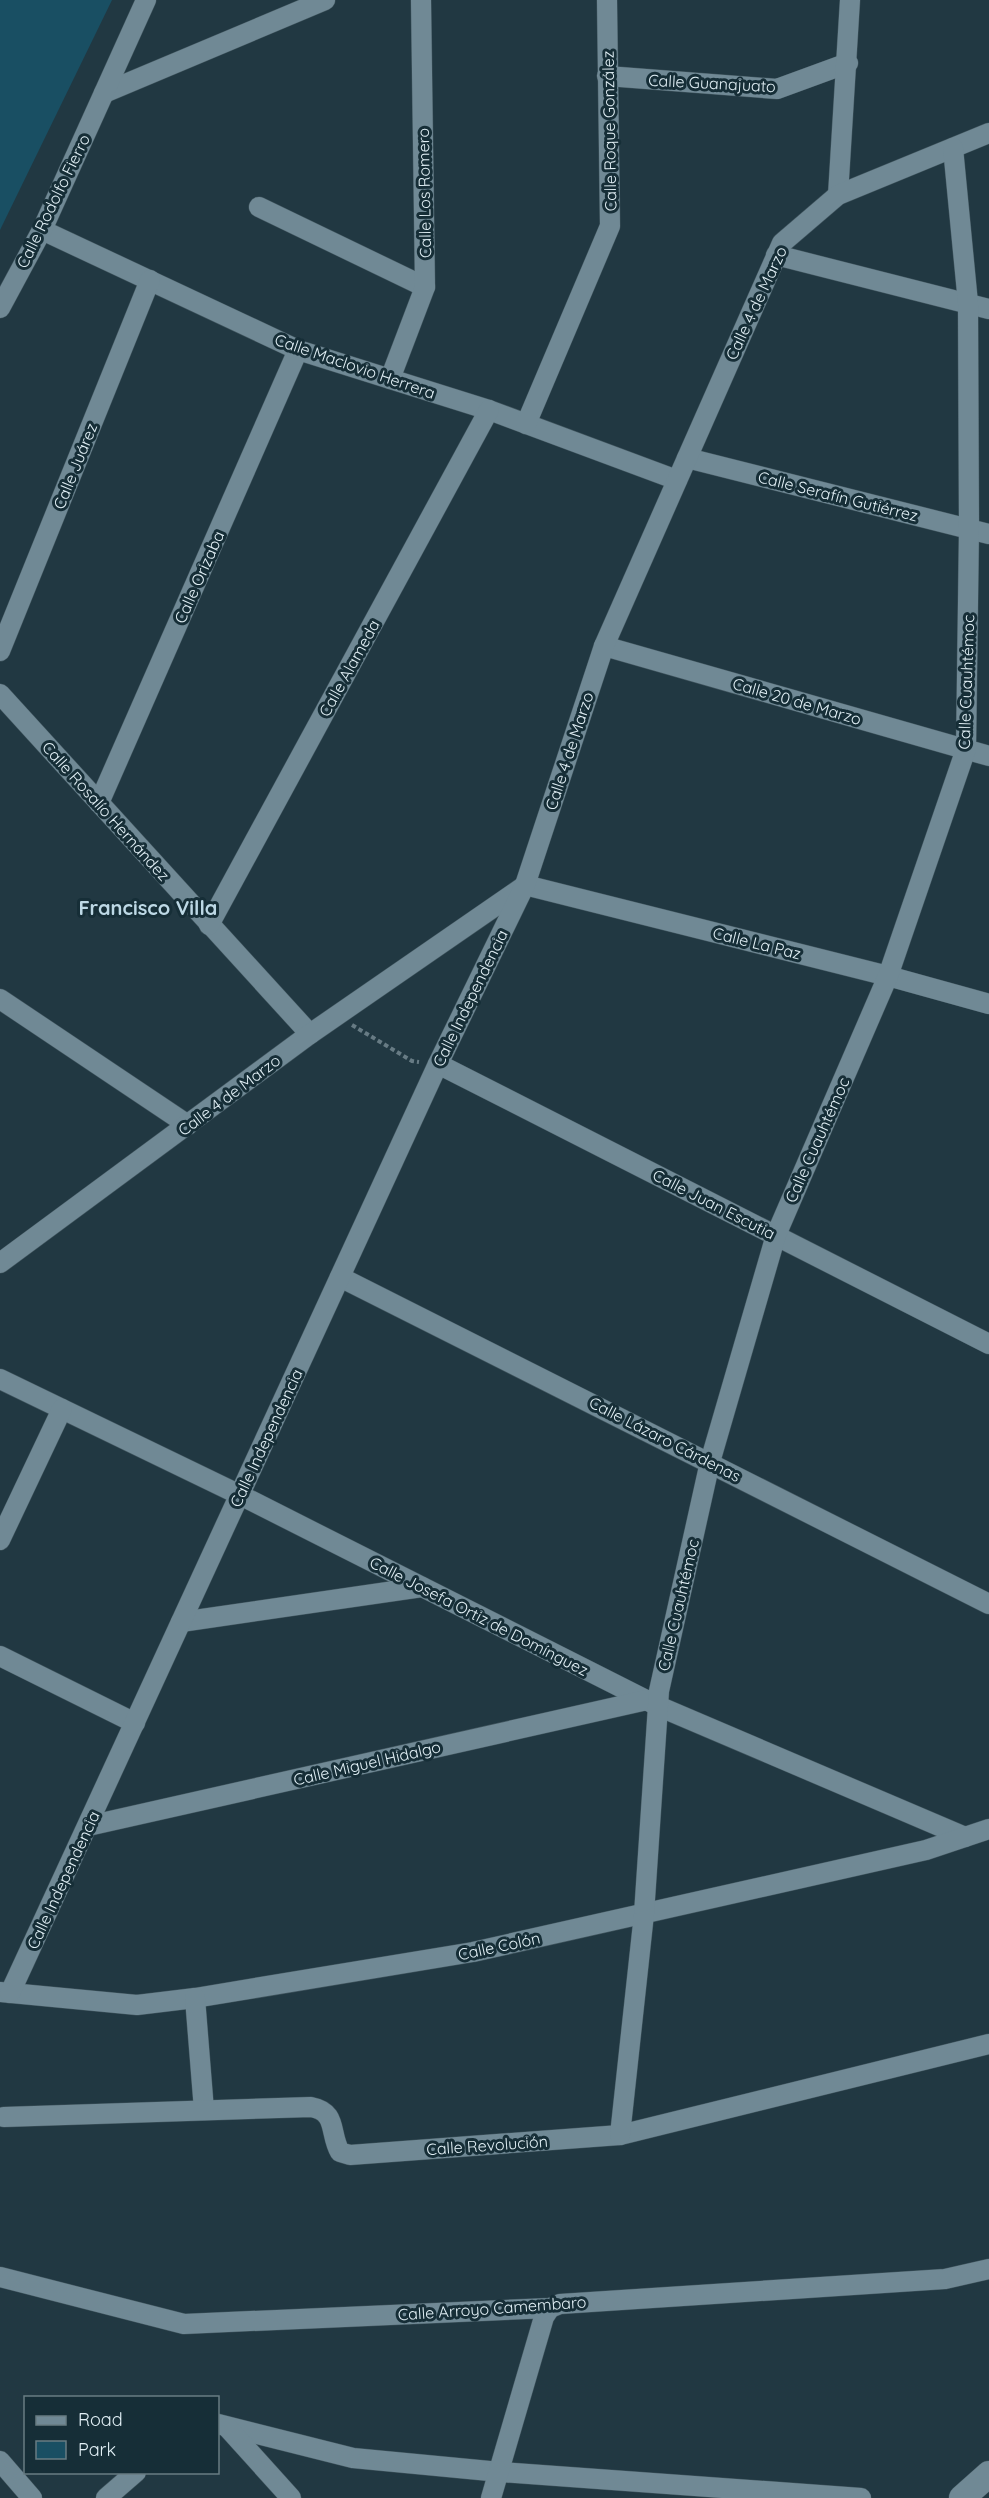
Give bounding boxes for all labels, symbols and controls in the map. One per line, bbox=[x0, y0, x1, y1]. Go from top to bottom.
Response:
street label: Calle Roque González bbox=[598, 50, 620, 212]
street label: Calle Guanajuato bbox=[648, 70, 776, 96]
street label: Calle Los Romero bbox=[413, 128, 435, 258]
street label: Calle Rodolfo Fierro bbox=[12, 131, 94, 271]
street label: Calle 4 de Marzo bbox=[721, 243, 791, 363]
street label: Calle Maclovio Herrera bbox=[272, 329, 438, 403]
street label: Calle Juárez bbox=[49, 420, 101, 512]
street label: Calle Serafín Gutiérrez bbox=[756, 466, 920, 526]
street label: Calle Orizaba bbox=[170, 528, 228, 626]
street label: Calle Cuauhtémoc bbox=[954, 614, 978, 750]
street label: Calle Alameda bbox=[314, 616, 384, 720]
street label: Calle 20 de Marzo bbox=[730, 673, 864, 729]
street label: Calle 4 de Marzo bbox=[540, 689, 598, 813]
street label: Calle Rosalío Hernández bbox=[38, 737, 174, 885]
district label: Francisco Villa bbox=[79, 895, 217, 920]
street label: Calle La Paz bbox=[711, 922, 803, 964]
street label: Calle Independencia bbox=[428, 926, 512, 1070]
street label: Calle 4 de Marzo bbox=[174, 1050, 284, 1140]
street label: Calle Cuauhtémoc bbox=[780, 1074, 854, 1206]
street label: Calle Juan Escutia bbox=[649, 1164, 779, 1244]
street label: Calle Independencia bbox=[225, 1366, 307, 1510]
street label: Calle Lázaro Cárdenas bbox=[586, 1392, 744, 1486]
street label: Calle Cuauhtémoc bbox=[653, 1537, 703, 1673]
street label: Calle Josefa Ortiz de Domínguez bbox=[366, 1552, 592, 1680]
street label: Calle Miguel Hidalgo bbox=[291, 1736, 443, 1790]
street label: Calle Independencia bbox=[22, 1808, 104, 1952]
street label: Calle Colón bbox=[456, 1928, 542, 1964]
street label: Calle Revolución bbox=[426, 2131, 548, 2159]
street label: Calle Arroyo Camembaro bbox=[397, 2291, 587, 2325]
legend bbox=[24, 2396, 219, 2474]
text: Road bbox=[78, 2408, 123, 2431]
text: Park bbox=[78, 2438, 116, 2461]

